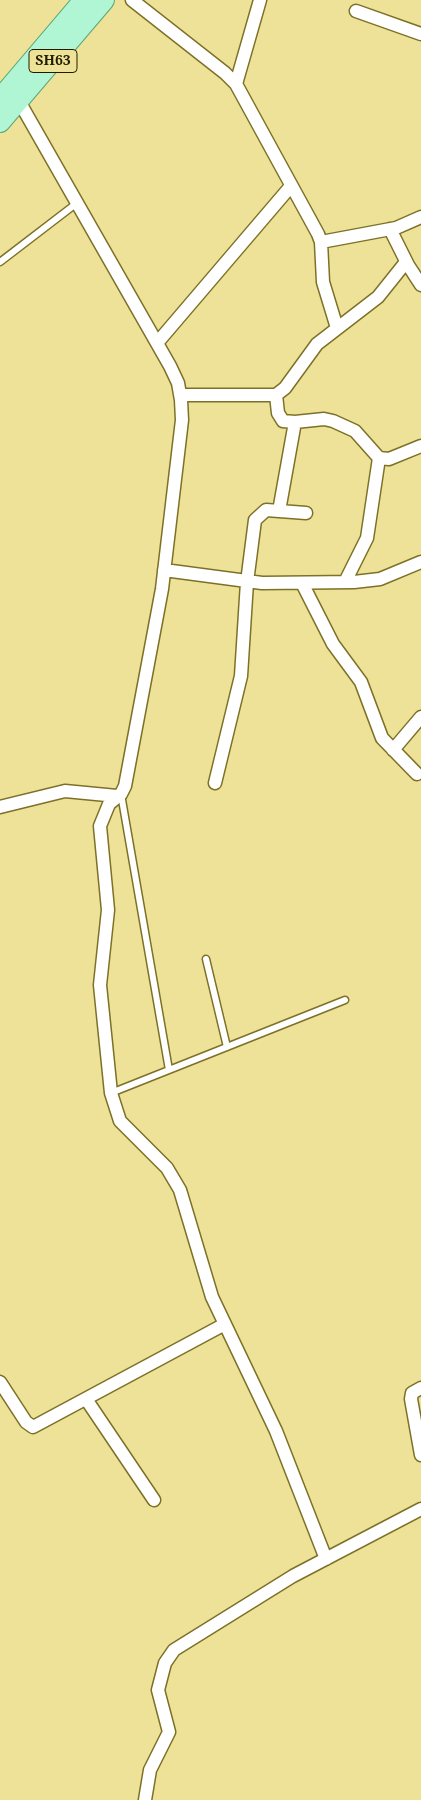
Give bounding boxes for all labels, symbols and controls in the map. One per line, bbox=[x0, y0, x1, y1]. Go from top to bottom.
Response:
road number: SH63 bbox=[29, 49, 77, 72]

